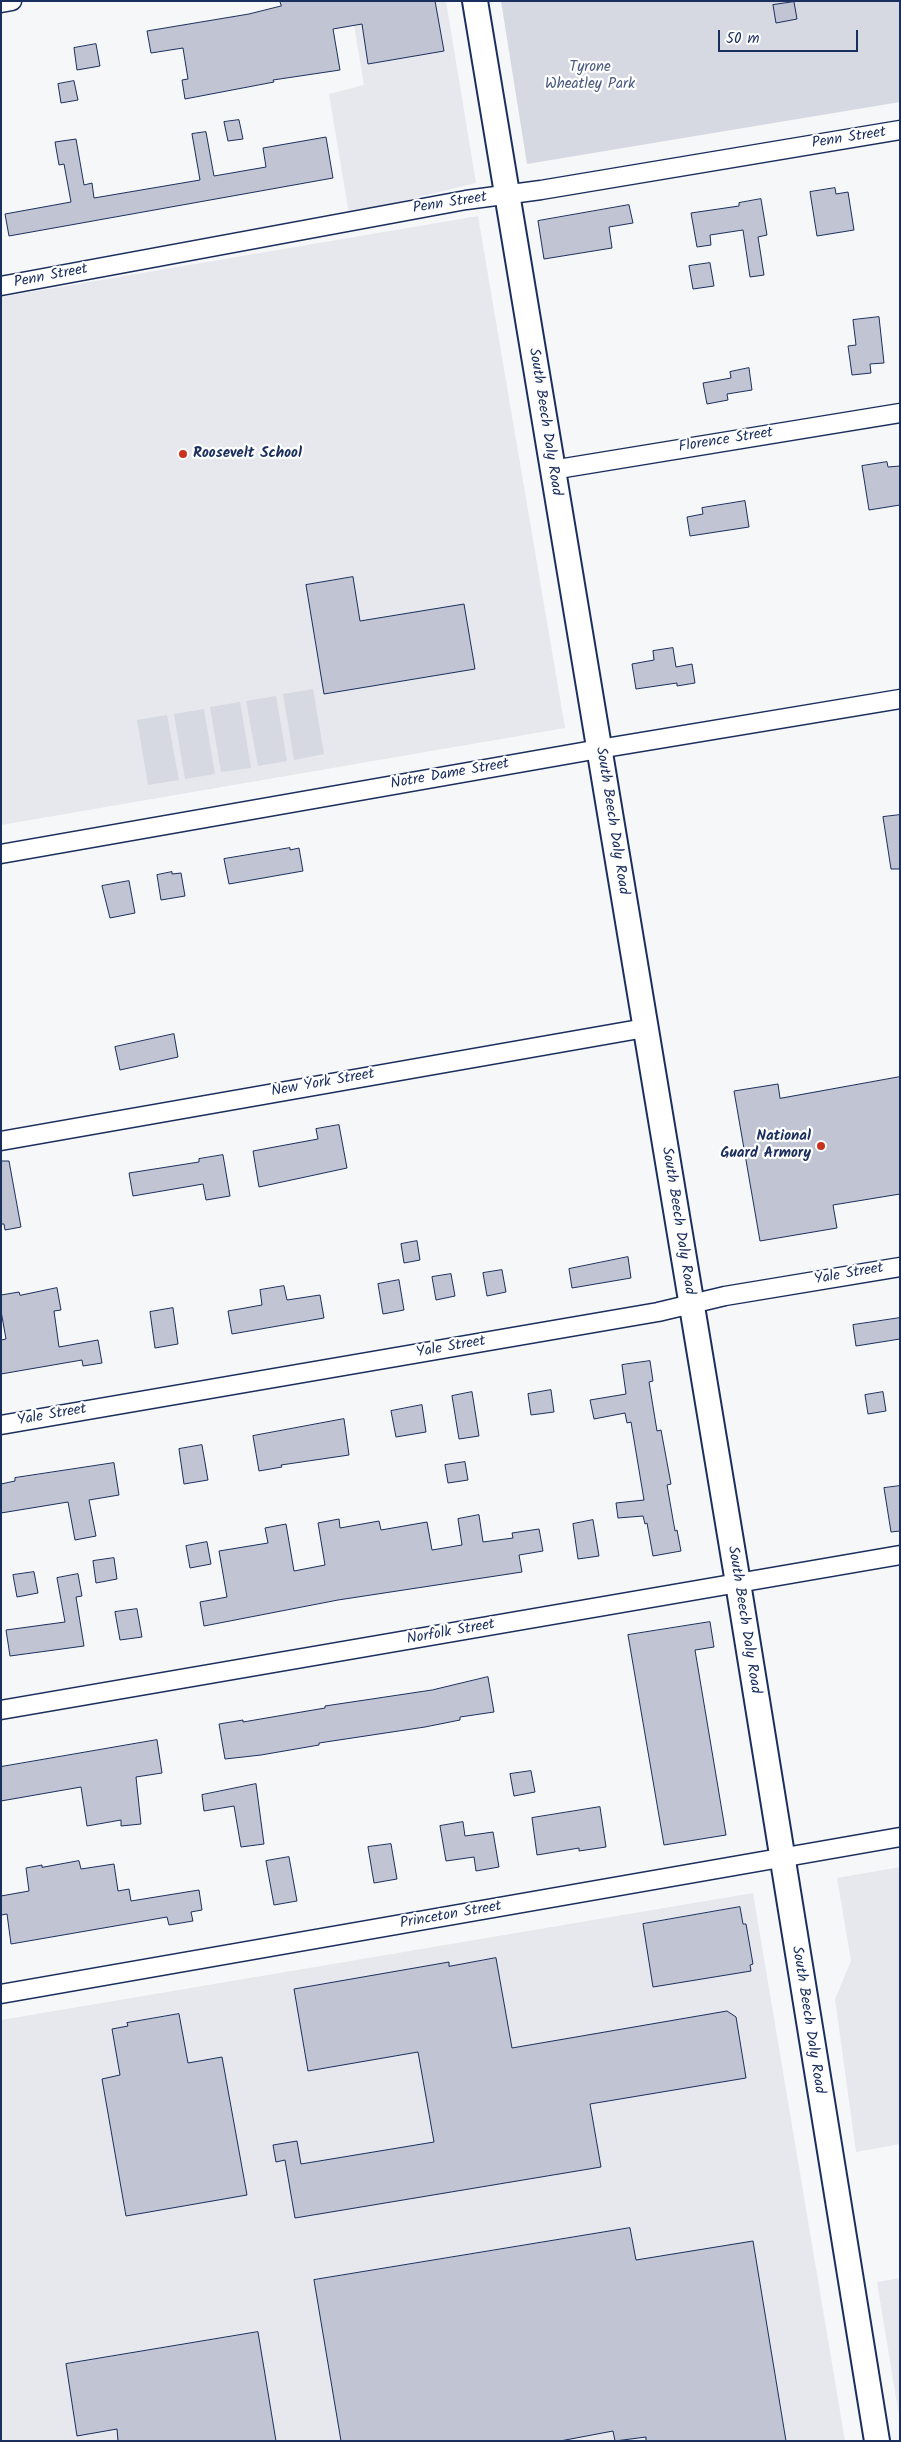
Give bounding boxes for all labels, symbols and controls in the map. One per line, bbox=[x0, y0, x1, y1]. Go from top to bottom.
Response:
scale bar bbox=[721, 20, 861, 52]
text: 50 m bbox=[726, 27, 760, 51]
park label: Tyrone Wheatley Park bbox=[545, 59, 635, 94]
street label: Penn Street bbox=[811, 124, 887, 154]
street label: Penn Street bbox=[412, 189, 488, 219]
street label: Penn Street bbox=[13, 261, 89, 293]
street label: South Beech Daly Road bbox=[523, 347, 565, 497]
street label: Florence Street bbox=[677, 425, 775, 457]
place label: Roosevelt School bbox=[193, 445, 302, 463]
marker: Roosevelt School bbox=[177, 448, 189, 460]
street label: South Beech Daly Road bbox=[590, 746, 632, 896]
street label: Notre Dame Street bbox=[389, 756, 511, 794]
street label: New York Street bbox=[270, 1066, 376, 1102]
place label: National Guard Armory bbox=[721, 1128, 811, 1163]
marker: National Guard Armory bbox=[815, 1140, 827, 1152]
street label: South Beech Daly Road bbox=[656, 1146, 698, 1296]
street label: Yale Street bbox=[813, 1260, 885, 1290]
street label: Yale Street bbox=[415, 1333, 487, 1363]
street label: Yale Street bbox=[16, 1401, 88, 1431]
street label: South Beech Daly Road bbox=[722, 1545, 764, 1695]
street label: Norfolk Street bbox=[406, 1616, 496, 1650]
street label: Princeton Street bbox=[399, 1898, 503, 1934]
street label: South Beech Daly Road bbox=[786, 1945, 828, 2095]

